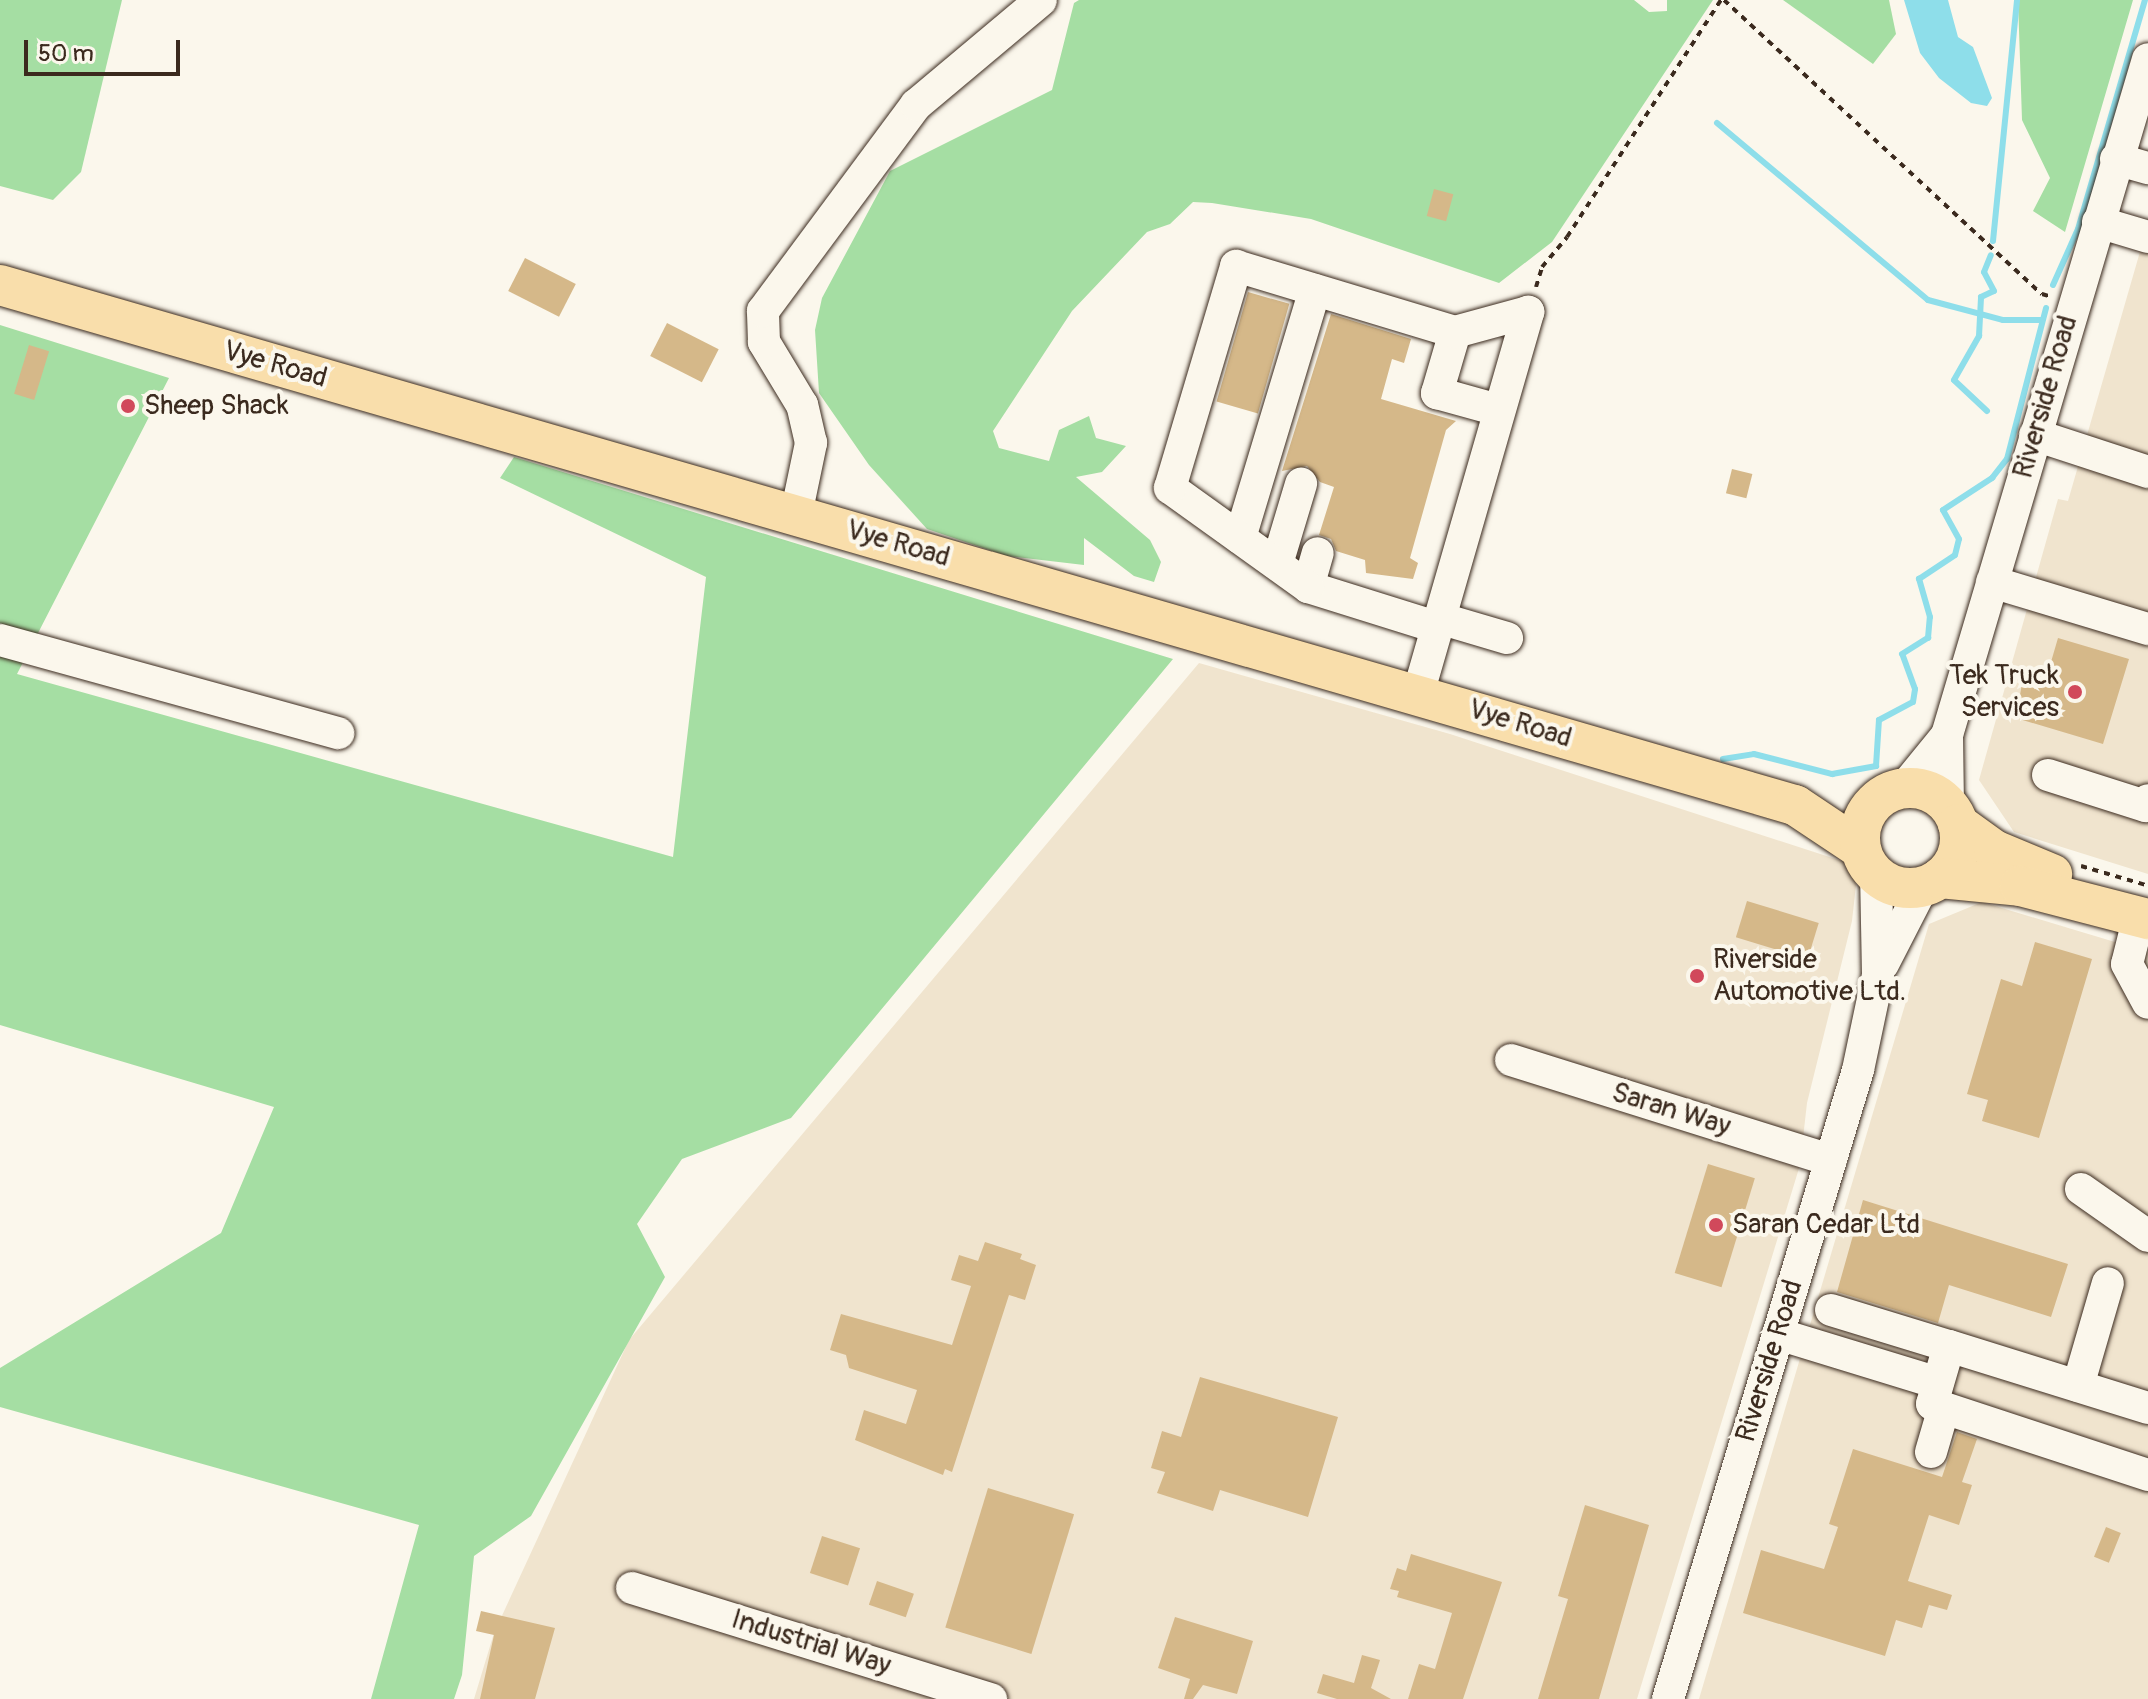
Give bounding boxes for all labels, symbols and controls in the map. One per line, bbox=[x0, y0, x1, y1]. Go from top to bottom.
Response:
scale bar bbox=[28, 24, 184, 74]
text: 50 m bbox=[38, 39, 94, 68]
street label: Riverside Road bbox=[2007, 312, 2085, 482]
street label: Vye Road bbox=[219, 334, 331, 396]
place label: Sheep Shack bbox=[144, 389, 289, 423]
marker: Sheep Shack bbox=[119, 397, 137, 415]
street label: Vye Road bbox=[842, 513, 954, 575]
place label: Tek Truck Services bbox=[1949, 659, 2059, 725]
marker: Tek Truck Services bbox=[2066, 683, 2084, 701]
street label: Vye Road bbox=[1464, 692, 1576, 756]
place label: Riverside Automotive Ltd. bbox=[1713, 943, 1906, 1009]
marker: Riverside Automotive Ltd. bbox=[1688, 967, 1706, 985]
street label: Saran Way bbox=[1608, 1076, 1734, 1144]
place label: Saran Cedar Ltd bbox=[1732, 1208, 1920, 1242]
marker: Saran Cedar Ltd bbox=[1707, 1216, 1725, 1234]
street label: Riverside Road bbox=[1729, 1276, 1811, 1446]
street label: Industrial Way bbox=[727, 1603, 895, 1683]

